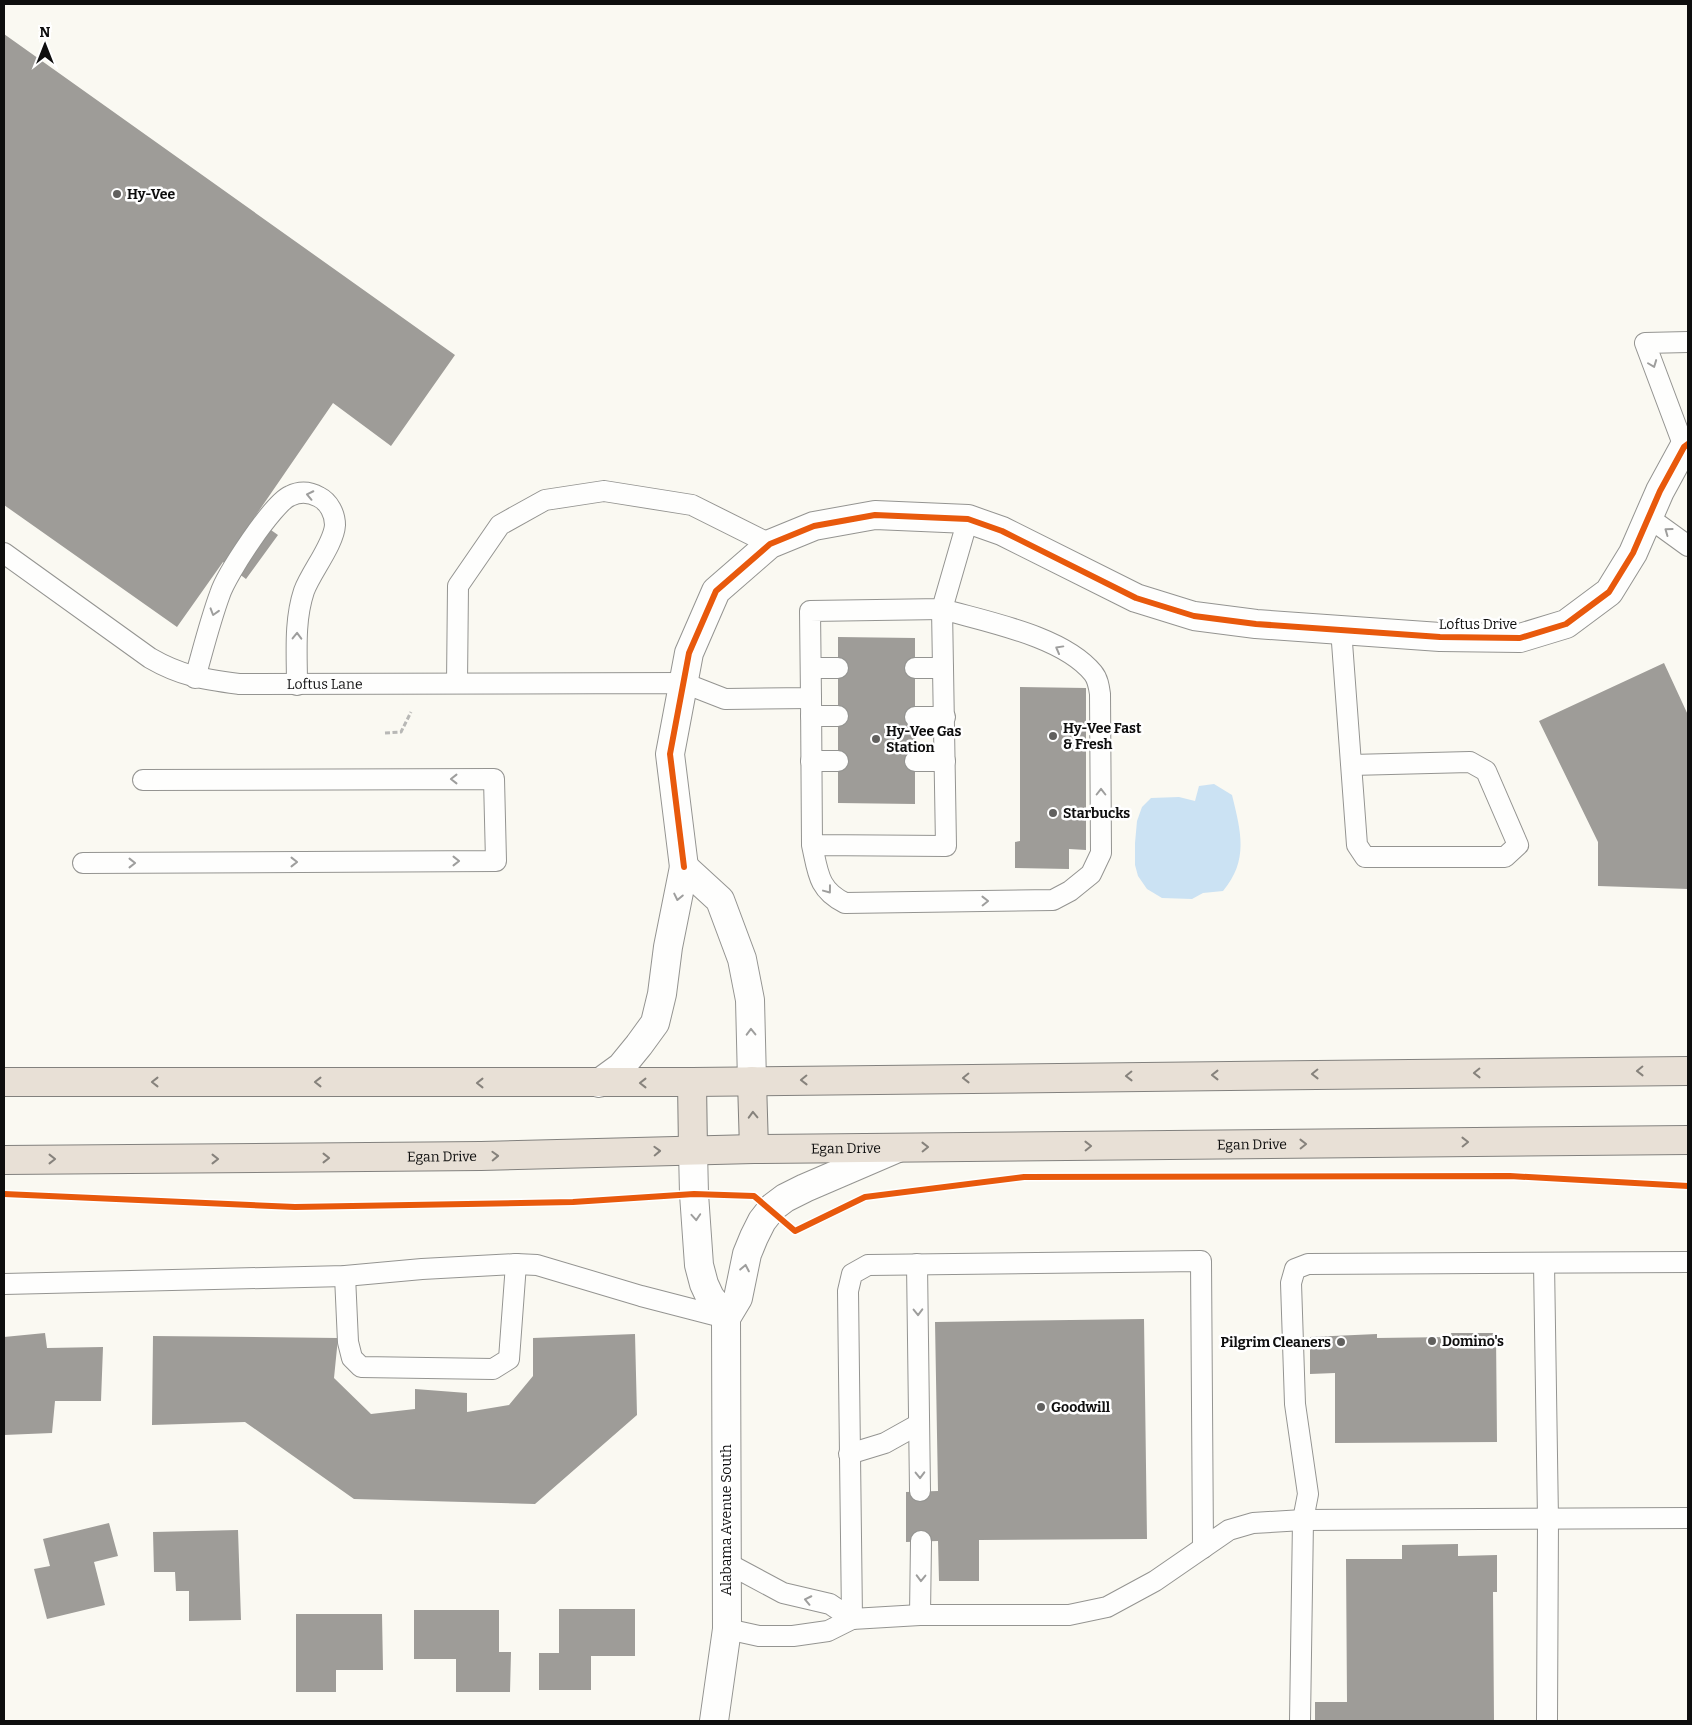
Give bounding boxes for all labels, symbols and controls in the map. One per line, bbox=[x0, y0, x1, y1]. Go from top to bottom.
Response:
north arrow bbox=[20, 20, 70, 70]
text: N bbox=[40, 24, 51, 41]
place label: Hy-Vee bbox=[127, 186, 175, 203]
marker: Hy-Vee bbox=[111, 188, 123, 200]
one-way arrow bbox=[1647, 360, 1657, 368]
one-way arrow bbox=[306, 490, 315, 500]
one-way arrow bbox=[1665, 529, 1674, 537]
one-way arrow bbox=[210, 608, 220, 616]
street label: Loftus Drive bbox=[1439, 616, 1517, 633]
one-way arrow bbox=[292, 632, 303, 640]
one-way arrow bbox=[1056, 645, 1065, 655]
street label: Loftus Lane bbox=[287, 676, 363, 693]
place label: Hy-Vee Fast & Fresh bbox=[1063, 720, 1142, 753]
place label: Hy-Vee Gas Station bbox=[886, 723, 961, 756]
marker: Hy-Vee Fast & Fresh bbox=[1047, 730, 1059, 742]
marker: Hy-Vee Gas Station bbox=[870, 733, 882, 745]
one-way arrow bbox=[449, 774, 457, 784]
one-way arrow bbox=[1096, 788, 1106, 796]
place label: Starbucks bbox=[1063, 805, 1130, 822]
marker: Starbucks bbox=[1047, 807, 1059, 819]
one-way arrow bbox=[453, 856, 461, 867]
one-way arrow bbox=[290, 857, 298, 867]
one-way arrow bbox=[128, 858, 136, 868]
one-way arrow bbox=[822, 884, 831, 894]
one-way arrow bbox=[673, 893, 684, 901]
one-way arrow bbox=[982, 896, 990, 906]
one-way arrow bbox=[746, 1028, 756, 1036]
one-way arrow bbox=[1635, 1066, 1643, 1076]
one-way arrow bbox=[1473, 1068, 1480, 1078]
one-way arrow bbox=[1310, 1069, 1318, 1079]
one-way arrow bbox=[1211, 1070, 1219, 1080]
one-way arrow bbox=[1125, 1071, 1132, 1081]
one-way arrow bbox=[962, 1073, 970, 1083]
one-way arrow bbox=[800, 1075, 808, 1085]
one-way arrow bbox=[151, 1077, 159, 1087]
one-way arrow bbox=[314, 1077, 322, 1087]
one-way arrow bbox=[639, 1077, 647, 1088]
one-way arrow bbox=[476, 1078, 484, 1088]
one-way arrow bbox=[748, 1110, 758, 1118]
street label: Egan Drive bbox=[1217, 1136, 1287, 1154]
one-way arrow bbox=[1462, 1137, 1470, 1147]
one-way arrow bbox=[1299, 1138, 1307, 1149]
street label: Egan Drive bbox=[811, 1140, 881, 1157]
one-way arrow bbox=[1084, 1141, 1092, 1151]
one-way arrow bbox=[922, 1142, 930, 1152]
one-way arrow bbox=[653, 1146, 661, 1157]
street label: Egan Drive bbox=[407, 1148, 477, 1166]
one-way arrow bbox=[491, 1151, 499, 1161]
one-way arrow bbox=[211, 1153, 219, 1164]
one-way arrow bbox=[322, 1153, 330, 1163]
one-way arrow bbox=[49, 1154, 57, 1165]
one-way arrow bbox=[690, 1213, 701, 1221]
one-way arrow bbox=[739, 1264, 749, 1273]
one-way arrow bbox=[913, 1309, 923, 1317]
place label: Domino's bbox=[1442, 1333, 1504, 1350]
place label: Pilgrim Cleaners bbox=[1221, 1334, 1331, 1351]
marker: Domino's bbox=[1426, 1335, 1438, 1347]
marker: Pilgrim Cleaners bbox=[1335, 1336, 1347, 1348]
place label: Goodwill bbox=[1051, 1399, 1111, 1416]
marker: Goodwill bbox=[1035, 1401, 1047, 1413]
street label: Alabama Avenue South bbox=[718, 1444, 735, 1596]
one-way arrow bbox=[915, 1472, 925, 1479]
one-way arrow bbox=[916, 1574, 926, 1582]
one-way arrow bbox=[803, 1595, 812, 1606]

